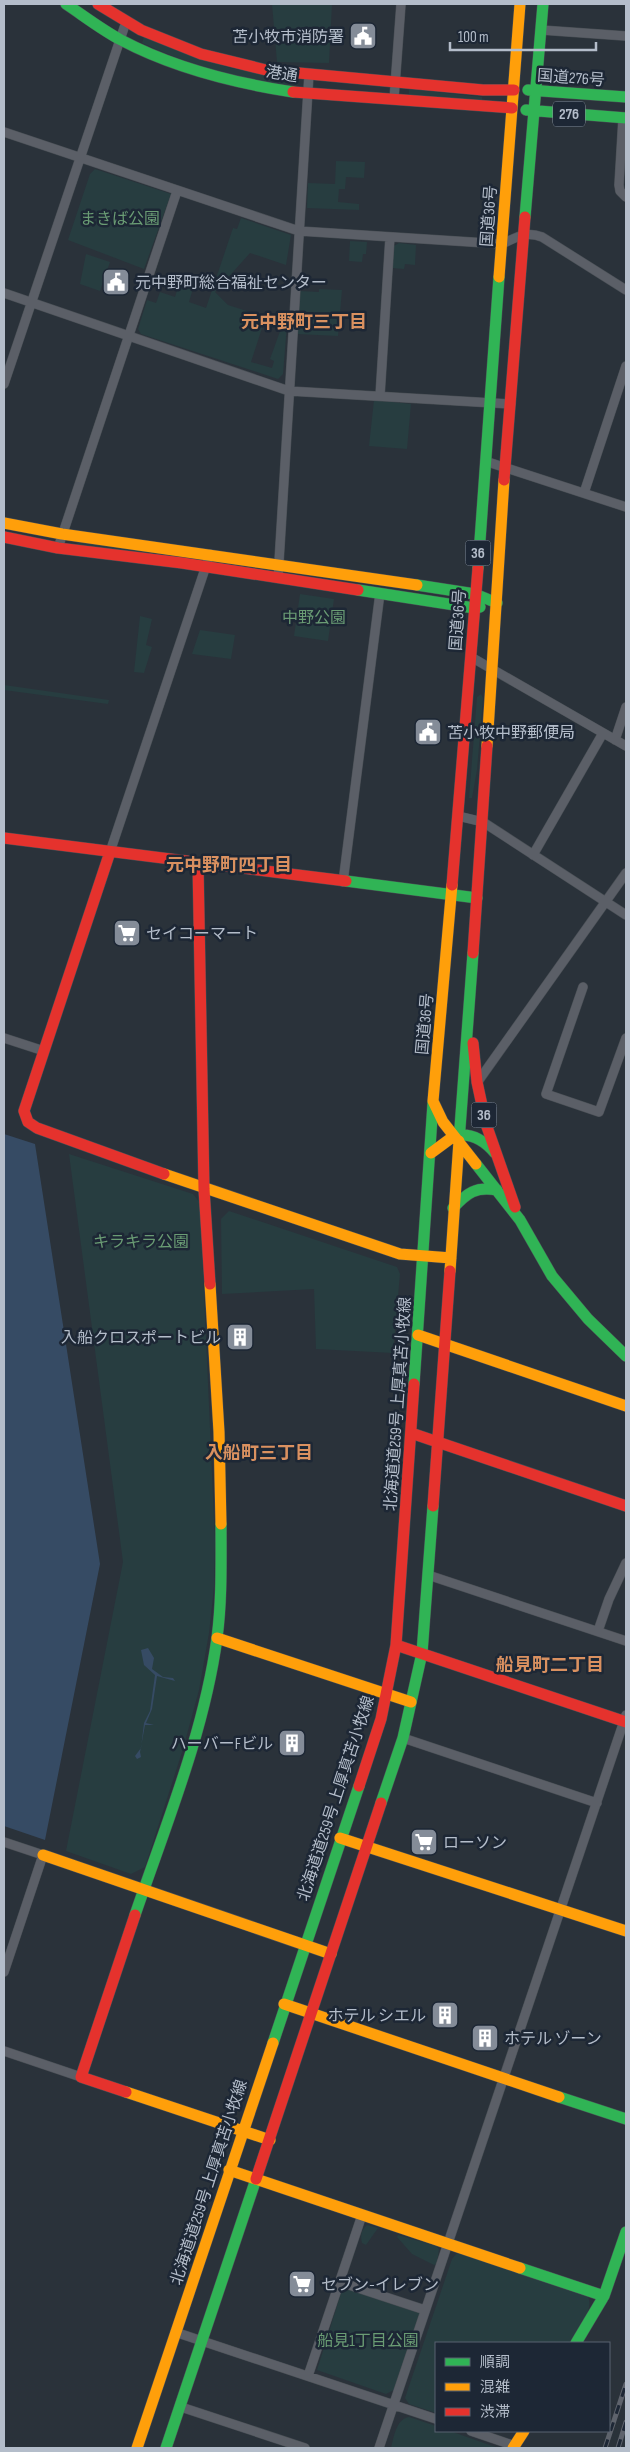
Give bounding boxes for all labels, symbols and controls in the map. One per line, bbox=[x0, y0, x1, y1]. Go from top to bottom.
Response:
scale bar bbox=[450, 20, 596, 52]
public building icon: 苫小牧市消防署 bbox=[348, 21, 378, 51]
place label: 苫小牧市消防署 bbox=[232, 28, 344, 47]
text: 100 m bbox=[458, 28, 489, 47]
street label: 港通 bbox=[264, 63, 299, 86]
street label: 国道276号 bbox=[536, 67, 605, 90]
road number: 276 bbox=[553, 102, 585, 126]
street label: 国道36号 bbox=[478, 185, 501, 248]
park label: まきば公園 bbox=[80, 210, 160, 229]
public building icon: 元中野町総合福祉センター bbox=[101, 267, 131, 297]
place label: 元中野町総合福祉センター bbox=[135, 274, 327, 293]
district label: 元中野町三丁目 bbox=[241, 312, 367, 333]
road number: 36 bbox=[466, 540, 490, 566]
street label: 国道36号 bbox=[447, 589, 470, 652]
park label: 中野公園 bbox=[282, 609, 346, 628]
public building icon: 苫小牧中野郵便局 bbox=[413, 717, 443, 747]
place label: 苫小牧中野郵便局 bbox=[447, 724, 575, 743]
district label: 元中野町四丁目 bbox=[166, 855, 292, 876]
supermarket icon: セイコーマート bbox=[112, 918, 142, 948]
place label: セイコーマート bbox=[146, 925, 258, 944]
street label: 国道36号 bbox=[413, 993, 438, 1056]
road number: 36 bbox=[472, 1102, 496, 1128]
park label: キラキラ公園 bbox=[93, 1233, 189, 1252]
street label: 北海道道259号 上厚真苫小牧線 bbox=[382, 1296, 415, 1512]
building icon: 入船クロスポートビル bbox=[225, 1322, 255, 1352]
place label: 入船クロスポートビル bbox=[61, 1329, 221, 1348]
district label: 入船町三丁目 bbox=[205, 1443, 313, 1464]
district label: 船見町二丁目 bbox=[496, 1655, 604, 1676]
street label: 北海道道259号 上厚真苫小牧線 bbox=[294, 1693, 379, 1903]
building icon: ハーバーFビル bbox=[277, 1728, 307, 1758]
place label: ハーバーFビル bbox=[171, 1735, 273, 1754]
supermarket icon: ローソン bbox=[409, 1827, 439, 1857]
place label: ローソン bbox=[443, 1834, 507, 1853]
building icon: ホテル シエル bbox=[430, 2000, 460, 2030]
place label: ホテル シエル bbox=[327, 2007, 426, 2026]
building icon: ホテル ゾーン bbox=[470, 2023, 500, 2053]
place label: ホテル ゾーン bbox=[504, 2030, 602, 2049]
street label: 北海道道259号 上厚真苫小牧線 bbox=[167, 2077, 252, 2287]
supermarket icon: セブン-イレブン bbox=[287, 2269, 317, 2299]
place label: セブン-イレブン bbox=[321, 2276, 439, 2295]
park label: 船見1丁目公園 bbox=[317, 2332, 419, 2351]
legend bbox=[435, 2342, 610, 2432]
text: 順調 bbox=[480, 2353, 510, 2372]
text: 混雑 bbox=[480, 2378, 510, 2397]
text: 渋滞 bbox=[480, 2403, 510, 2422]

